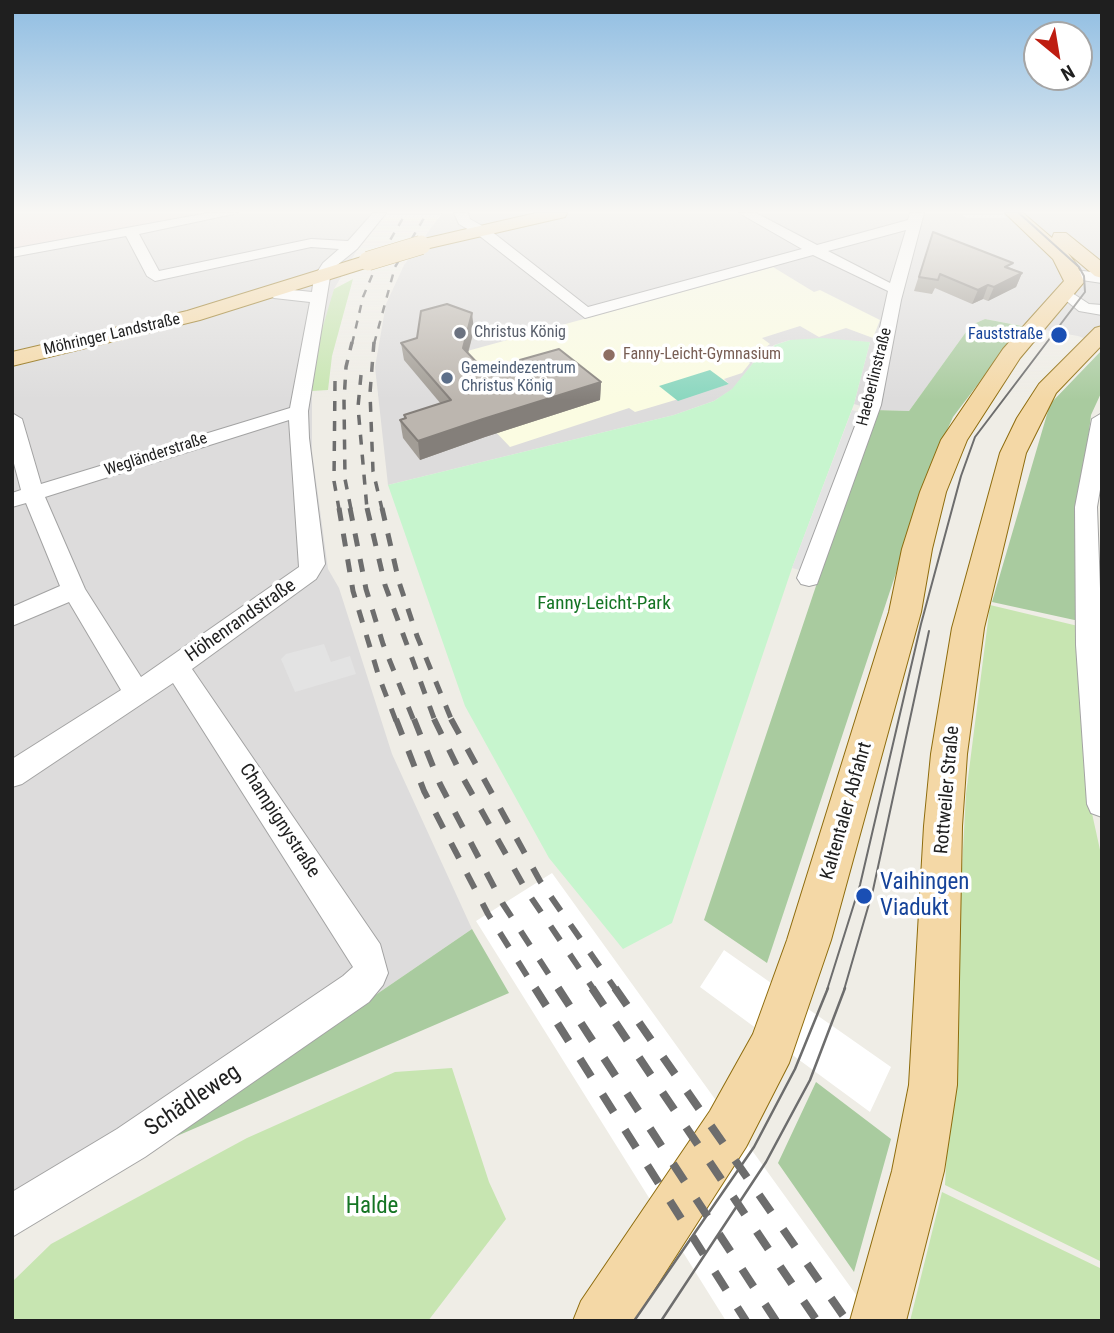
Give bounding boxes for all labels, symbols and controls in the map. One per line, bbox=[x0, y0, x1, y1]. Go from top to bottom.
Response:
north arrow bbox=[1023, 21, 1093, 91]
text: N bbox=[1057, 60, 1079, 86]
street label: Möhringer Landstraße bbox=[42, 310, 182, 360]
place label: Christus König bbox=[474, 323, 566, 343]
marker: Christus König bbox=[452, 325, 468, 341]
place label: Fauststraße bbox=[968, 325, 1043, 345]
marker: Fauststraße bbox=[1049, 325, 1069, 345]
street label: Haeberlinstraße bbox=[854, 326, 896, 428]
place label: Fanny-Leicht-Gymnasium bbox=[623, 345, 781, 365]
marker: Fanny-Leicht-Gymnasium bbox=[601, 347, 617, 363]
place label: Gemeindezentrum Christus König bbox=[461, 359, 576, 397]
marker: Gemeindezentrum Christus König bbox=[439, 370, 455, 386]
street label: Wegländerstraße bbox=[102, 429, 210, 481]
street label: Höhenrandstraße bbox=[181, 575, 301, 667]
park label: Fanny-Leicht-Park bbox=[537, 593, 671, 615]
street label: Rottweiler Straße bbox=[931, 725, 965, 855]
street label: Kaltentaler Abfahrt bbox=[816, 740, 878, 882]
street label: Champignystraße bbox=[234, 760, 324, 882]
place label: Vaihingen Viadukt bbox=[880, 869, 969, 923]
marker: Vaihingen Viadukt bbox=[854, 886, 874, 906]
street label: Schädleweg bbox=[140, 1059, 246, 1143]
park label: Halde bbox=[346, 1193, 398, 1221]

